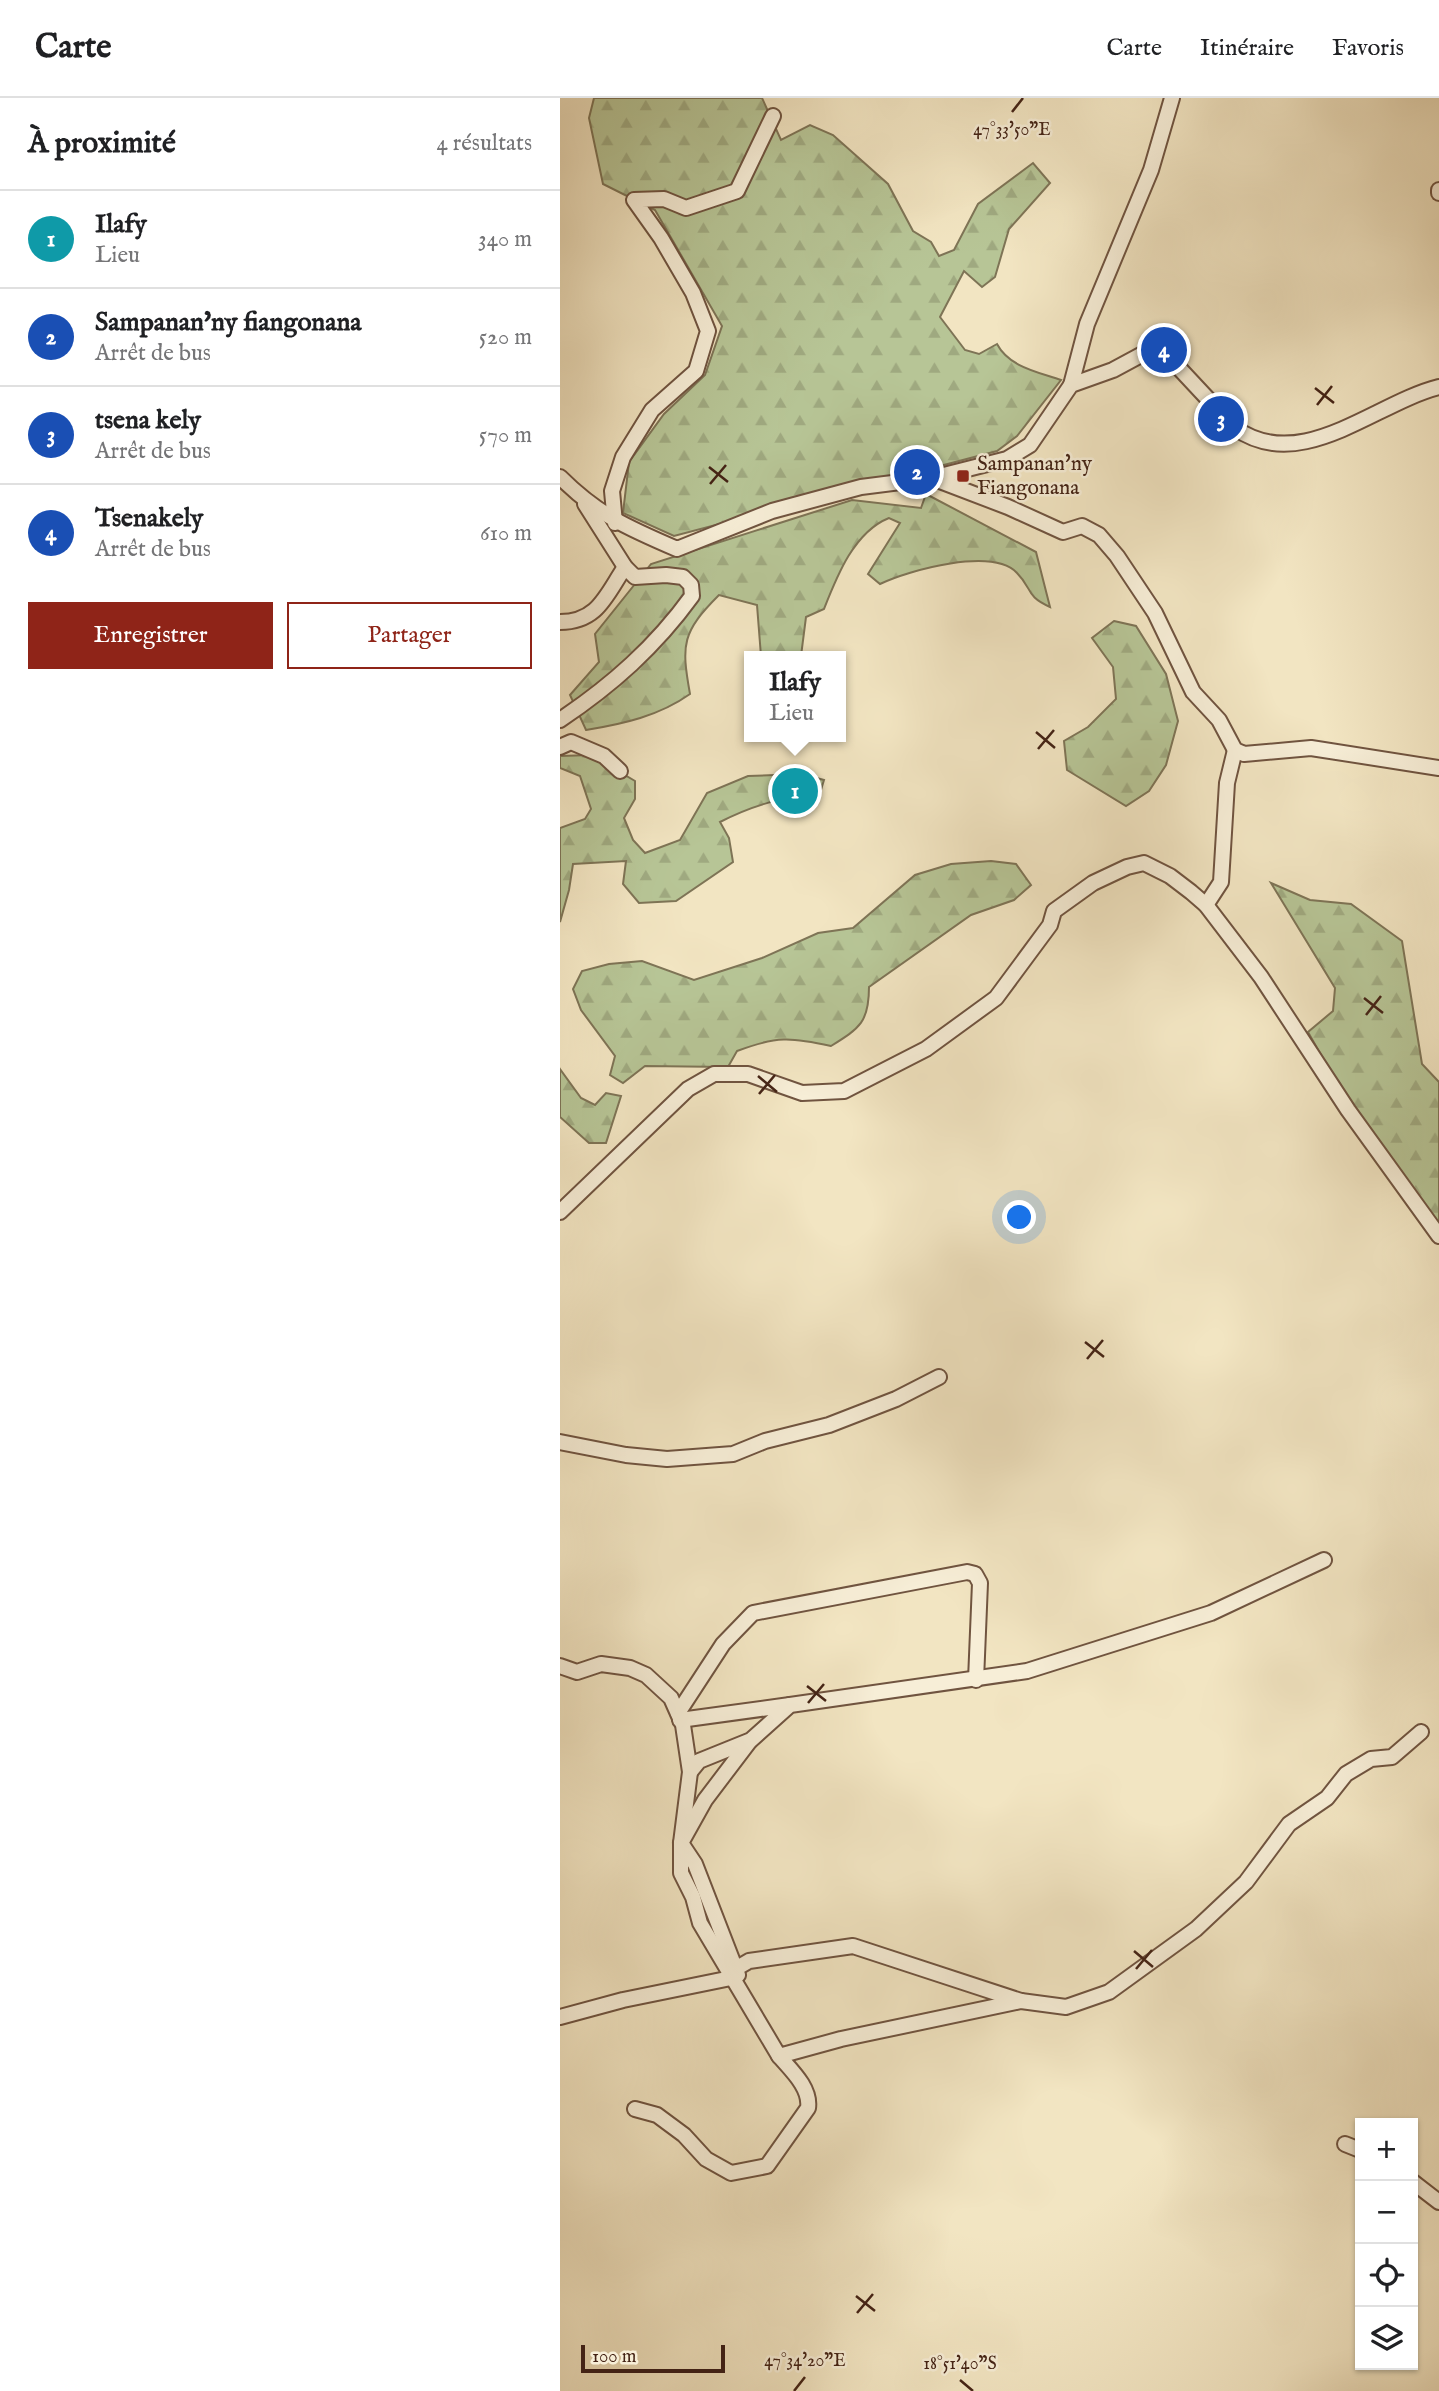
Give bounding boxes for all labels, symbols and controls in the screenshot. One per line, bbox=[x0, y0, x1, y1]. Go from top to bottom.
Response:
text: Carte bbox=[35, 27, 111, 69]
text: Carte bbox=[1106, 33, 1162, 64]
text: Itinéraire bbox=[1200, 33, 1294, 64]
text: Favoris bbox=[1332, 33, 1404, 64]
text: 47°33'50"E bbox=[973, 119, 1051, 142]
text: À proximité bbox=[28, 125, 176, 163]
text: 4 résultats bbox=[437, 129, 532, 158]
text: Ilafy bbox=[95, 208, 147, 241]
text: 1 bbox=[47, 225, 55, 254]
text: 340 m bbox=[478, 225, 532, 254]
text: Lieu bbox=[95, 241, 140, 270]
text: Sampanan'ny fiangonana bbox=[95, 306, 362, 339]
text: 2 bbox=[46, 323, 56, 352]
text: 520 m bbox=[479, 323, 532, 352]
pin: 4 bbox=[1141, 324, 1187, 376]
text: Arrêt de bus bbox=[95, 339, 211, 368]
pin: 3 bbox=[1198, 393, 1244, 445]
text: tsena kely bbox=[95, 404, 201, 437]
text: 3 bbox=[47, 421, 55, 450]
text: 570 m bbox=[479, 421, 532, 450]
text: Arrêt de bus bbox=[95, 437, 211, 466]
pin: 2 bbox=[894, 446, 940, 498]
place label: Sampanan'ny Fiangonana bbox=[977, 451, 1093, 502]
marker: Sampanan'ny Fiangonana bbox=[955, 468, 971, 484]
text: Tsenakely bbox=[95, 502, 203, 535]
text: 4 bbox=[45, 519, 57, 548]
text: 610 m bbox=[480, 519, 532, 548]
text: Arrêt de bus bbox=[95, 535, 211, 564]
button: Enregistrer bbox=[28, 602, 273, 669]
button: Partager bbox=[287, 602, 532, 669]
popup bbox=[744, 651, 846, 742]
text: Ilafy bbox=[769, 666, 821, 699]
text: Lieu bbox=[769, 699, 814, 728]
pin: 1 bbox=[772, 765, 818, 817]
your location bbox=[1002, 1200, 1036, 1234]
map controls bbox=[1355, 2118, 1418, 2370]
button: + bbox=[1355, 2118, 1418, 2181]
button: − bbox=[1355, 2181, 1418, 2244]
button: locate bbox=[1355, 2244, 1418, 2307]
button: layers bbox=[1355, 2307, 1418, 2370]
scale bar bbox=[581, 2342, 724, 2374]
text: 100 m bbox=[592, 2345, 636, 2369]
text: 47°34'20"E bbox=[764, 2350, 846, 2373]
text: 18°51'40"S bbox=[923, 2353, 997, 2376]

